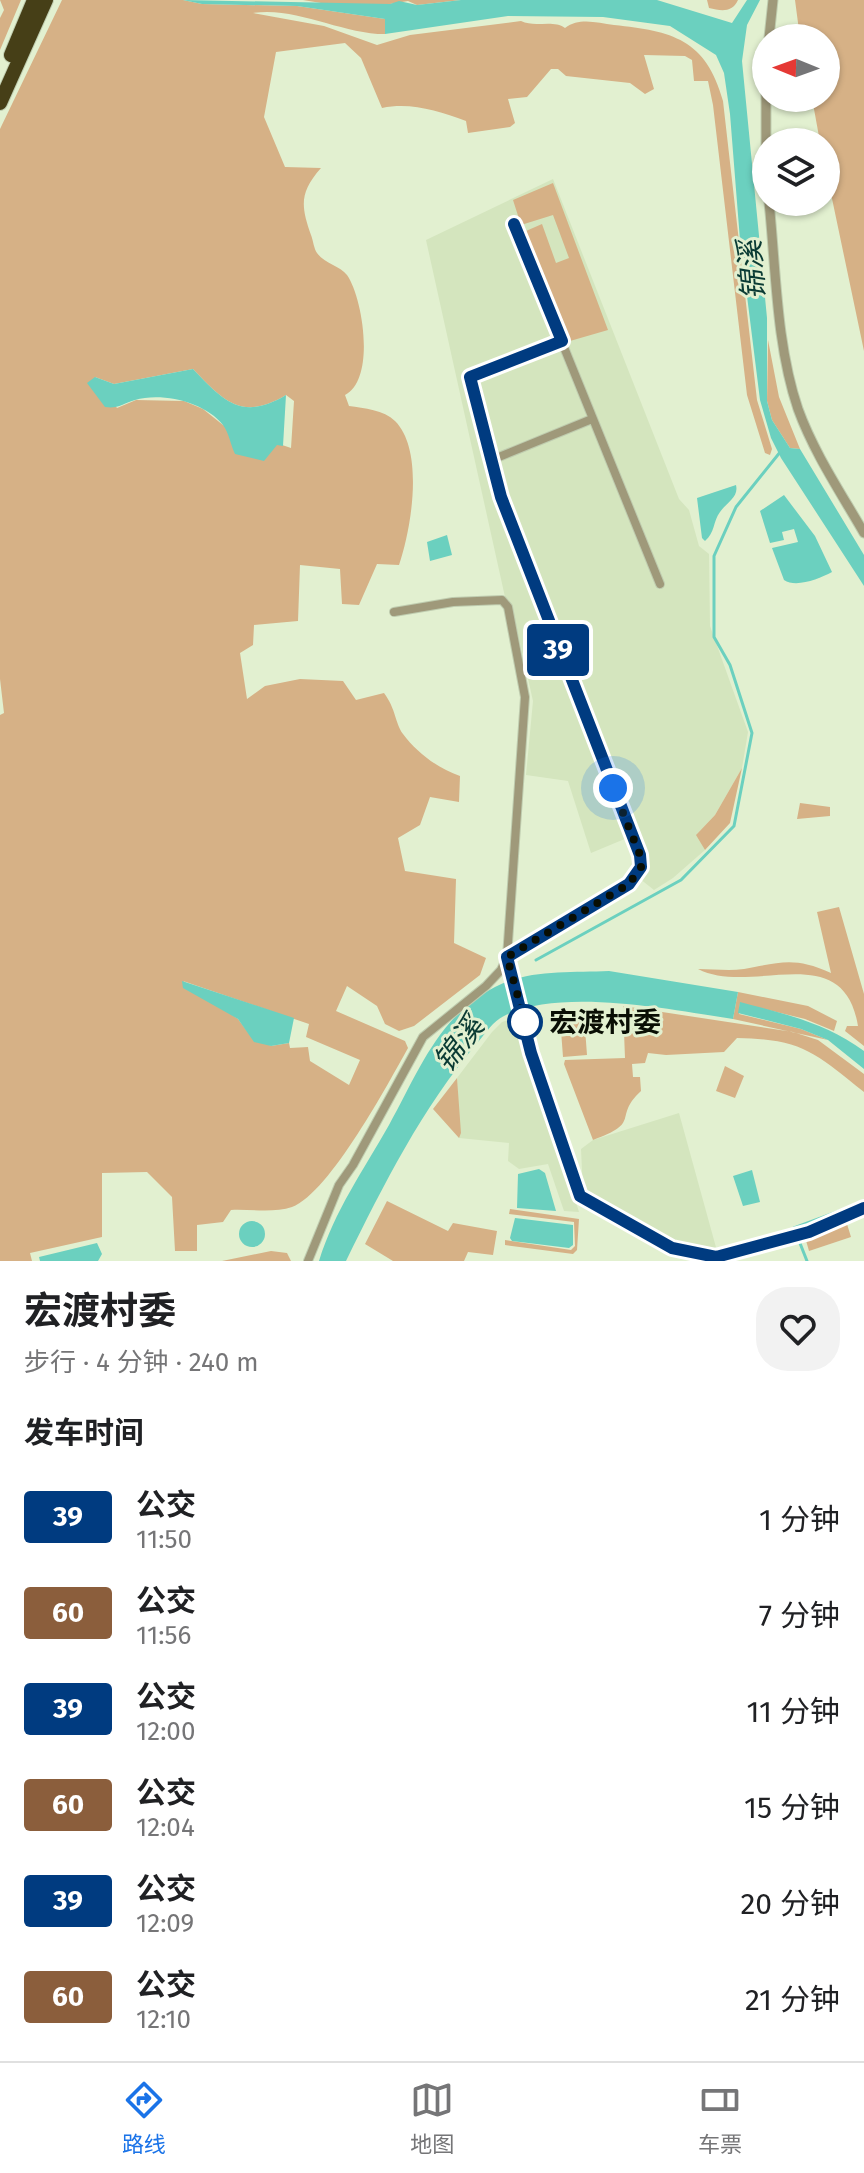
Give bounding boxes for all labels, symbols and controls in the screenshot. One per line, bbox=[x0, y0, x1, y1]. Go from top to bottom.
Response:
north arrow bbox=[752, 24, 840, 112]
map controls bbox=[752, 24, 840, 216]
button: layers bbox=[752, 128, 840, 216]
water label: 锦溪 bbox=[731, 236, 773, 301]
line badge: 39 bbox=[522, 624, 594, 676]
text: 39 bbox=[543, 633, 573, 666]
your location bbox=[593, 768, 633, 808]
marker: 宏渡村委 bbox=[508, 1005, 542, 1039]
place label: 宏渡村委 bbox=[549, 1006, 661, 1039]
water label: 锦溪 bbox=[427, 1007, 493, 1079]
button: heart bbox=[756, 1287, 840, 1371]
text: 宏渡村委 bbox=[24, 1288, 176, 1334]
text: 步行 · 4 分钟 · 240 m bbox=[24, 1347, 258, 1378]
text: 发车时间 bbox=[24, 1415, 144, 1451]
text: 公交 bbox=[136, 1487, 196, 1523]
text: 39 bbox=[53, 1500, 83, 1533]
text: 1 分钟 bbox=[759, 1502, 840, 1538]
text: 11:50 bbox=[136, 1524, 192, 1555]
text: 公交 bbox=[136, 1583, 196, 1619]
text: 60 bbox=[52, 1596, 84, 1629]
text: 7 分钟 bbox=[759, 1598, 840, 1634]
text: 11:56 bbox=[136, 1620, 191, 1651]
text: 公交 bbox=[136, 1679, 196, 1715]
text: 39 bbox=[53, 1692, 83, 1725]
text: 11 分钟 bbox=[746, 1694, 840, 1730]
text: 12:00 bbox=[136, 1716, 195, 1747]
text: 公交 bbox=[136, 1775, 196, 1811]
text: 60 bbox=[52, 1788, 84, 1821]
text: 15 分钟 bbox=[744, 1790, 840, 1826]
text: 12:04 bbox=[136, 1812, 195, 1843]
text: 公交 bbox=[136, 1871, 196, 1907]
text: 39 bbox=[53, 1884, 83, 1917]
text: 20 分钟 bbox=[740, 1886, 840, 1922]
text: 12:09 bbox=[136, 1908, 194, 1939]
text: 公交 bbox=[136, 1967, 196, 2003]
text: 60 bbox=[52, 1980, 84, 2013]
text: 21 分钟 bbox=[745, 1982, 840, 2018]
text: 12:10 bbox=[136, 2004, 191, 2035]
tab: 路线 bbox=[122, 2078, 166, 2158]
tab: 地图 bbox=[410, 2078, 454, 2158]
tab: 车票 bbox=[698, 2078, 742, 2158]

